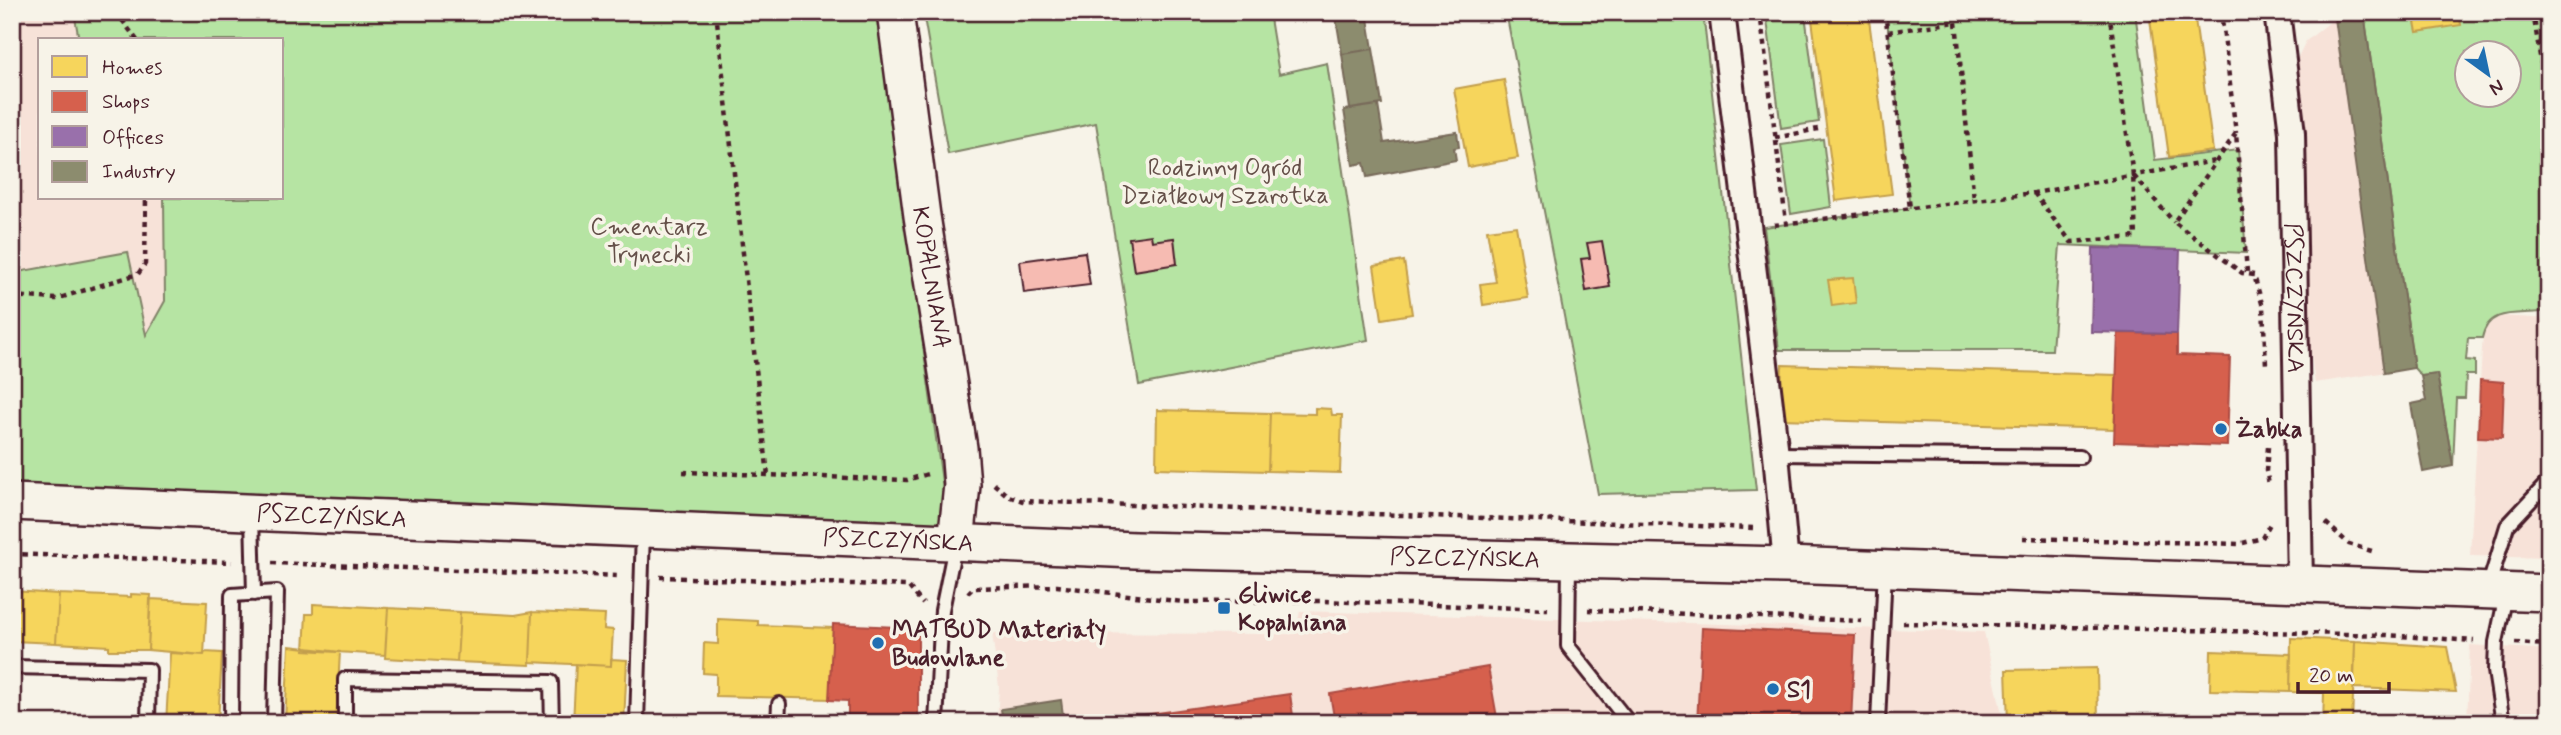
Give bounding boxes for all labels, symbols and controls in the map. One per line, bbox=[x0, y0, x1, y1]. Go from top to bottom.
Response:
legend bbox=[38, 38, 284, 200]
north arrow bbox=[2452, 38, 2522, 108]
text: Homes bbox=[102, 54, 162, 82]
text: N bbox=[2484, 73, 2509, 101]
text: Shops bbox=[102, 88, 150, 116]
text: Offices bbox=[102, 124, 164, 152]
park label: Rodzinny Ogród Działkowy Szarotka bbox=[1121, 153, 1329, 212]
text: Industry bbox=[102, 158, 176, 186]
street label: KOPALNIANA bbox=[904, 205, 957, 351]
park label: Cmentarz Trynecki bbox=[590, 212, 708, 271]
street label: PSZCZYŃSKA bbox=[2277, 223, 2310, 374]
place label: Żabka bbox=[2235, 415, 2303, 446]
marker: Żabka bbox=[2213, 421, 2229, 437]
street label: PSZCZYŃSKA bbox=[256, 498, 408, 536]
street label: PSZCZYŃSKA bbox=[822, 523, 974, 560]
street label: PSZCZYŃSKA bbox=[1389, 542, 1540, 576]
place label: Gliwice Kopalniana bbox=[1238, 580, 1347, 639]
marker: Gliwice Kopalniana bbox=[1216, 600, 1232, 616]
place label: MATBUD Materiały Budowlane bbox=[892, 615, 1106, 674]
marker: MATBUD Materiały Budowlane bbox=[870, 635, 886, 651]
scale bar bbox=[2298, 651, 2390, 695]
text: 20 m bbox=[2309, 662, 2354, 690]
place label: S1 bbox=[1787, 675, 1811, 706]
marker: S1 bbox=[1765, 681, 1781, 697]

